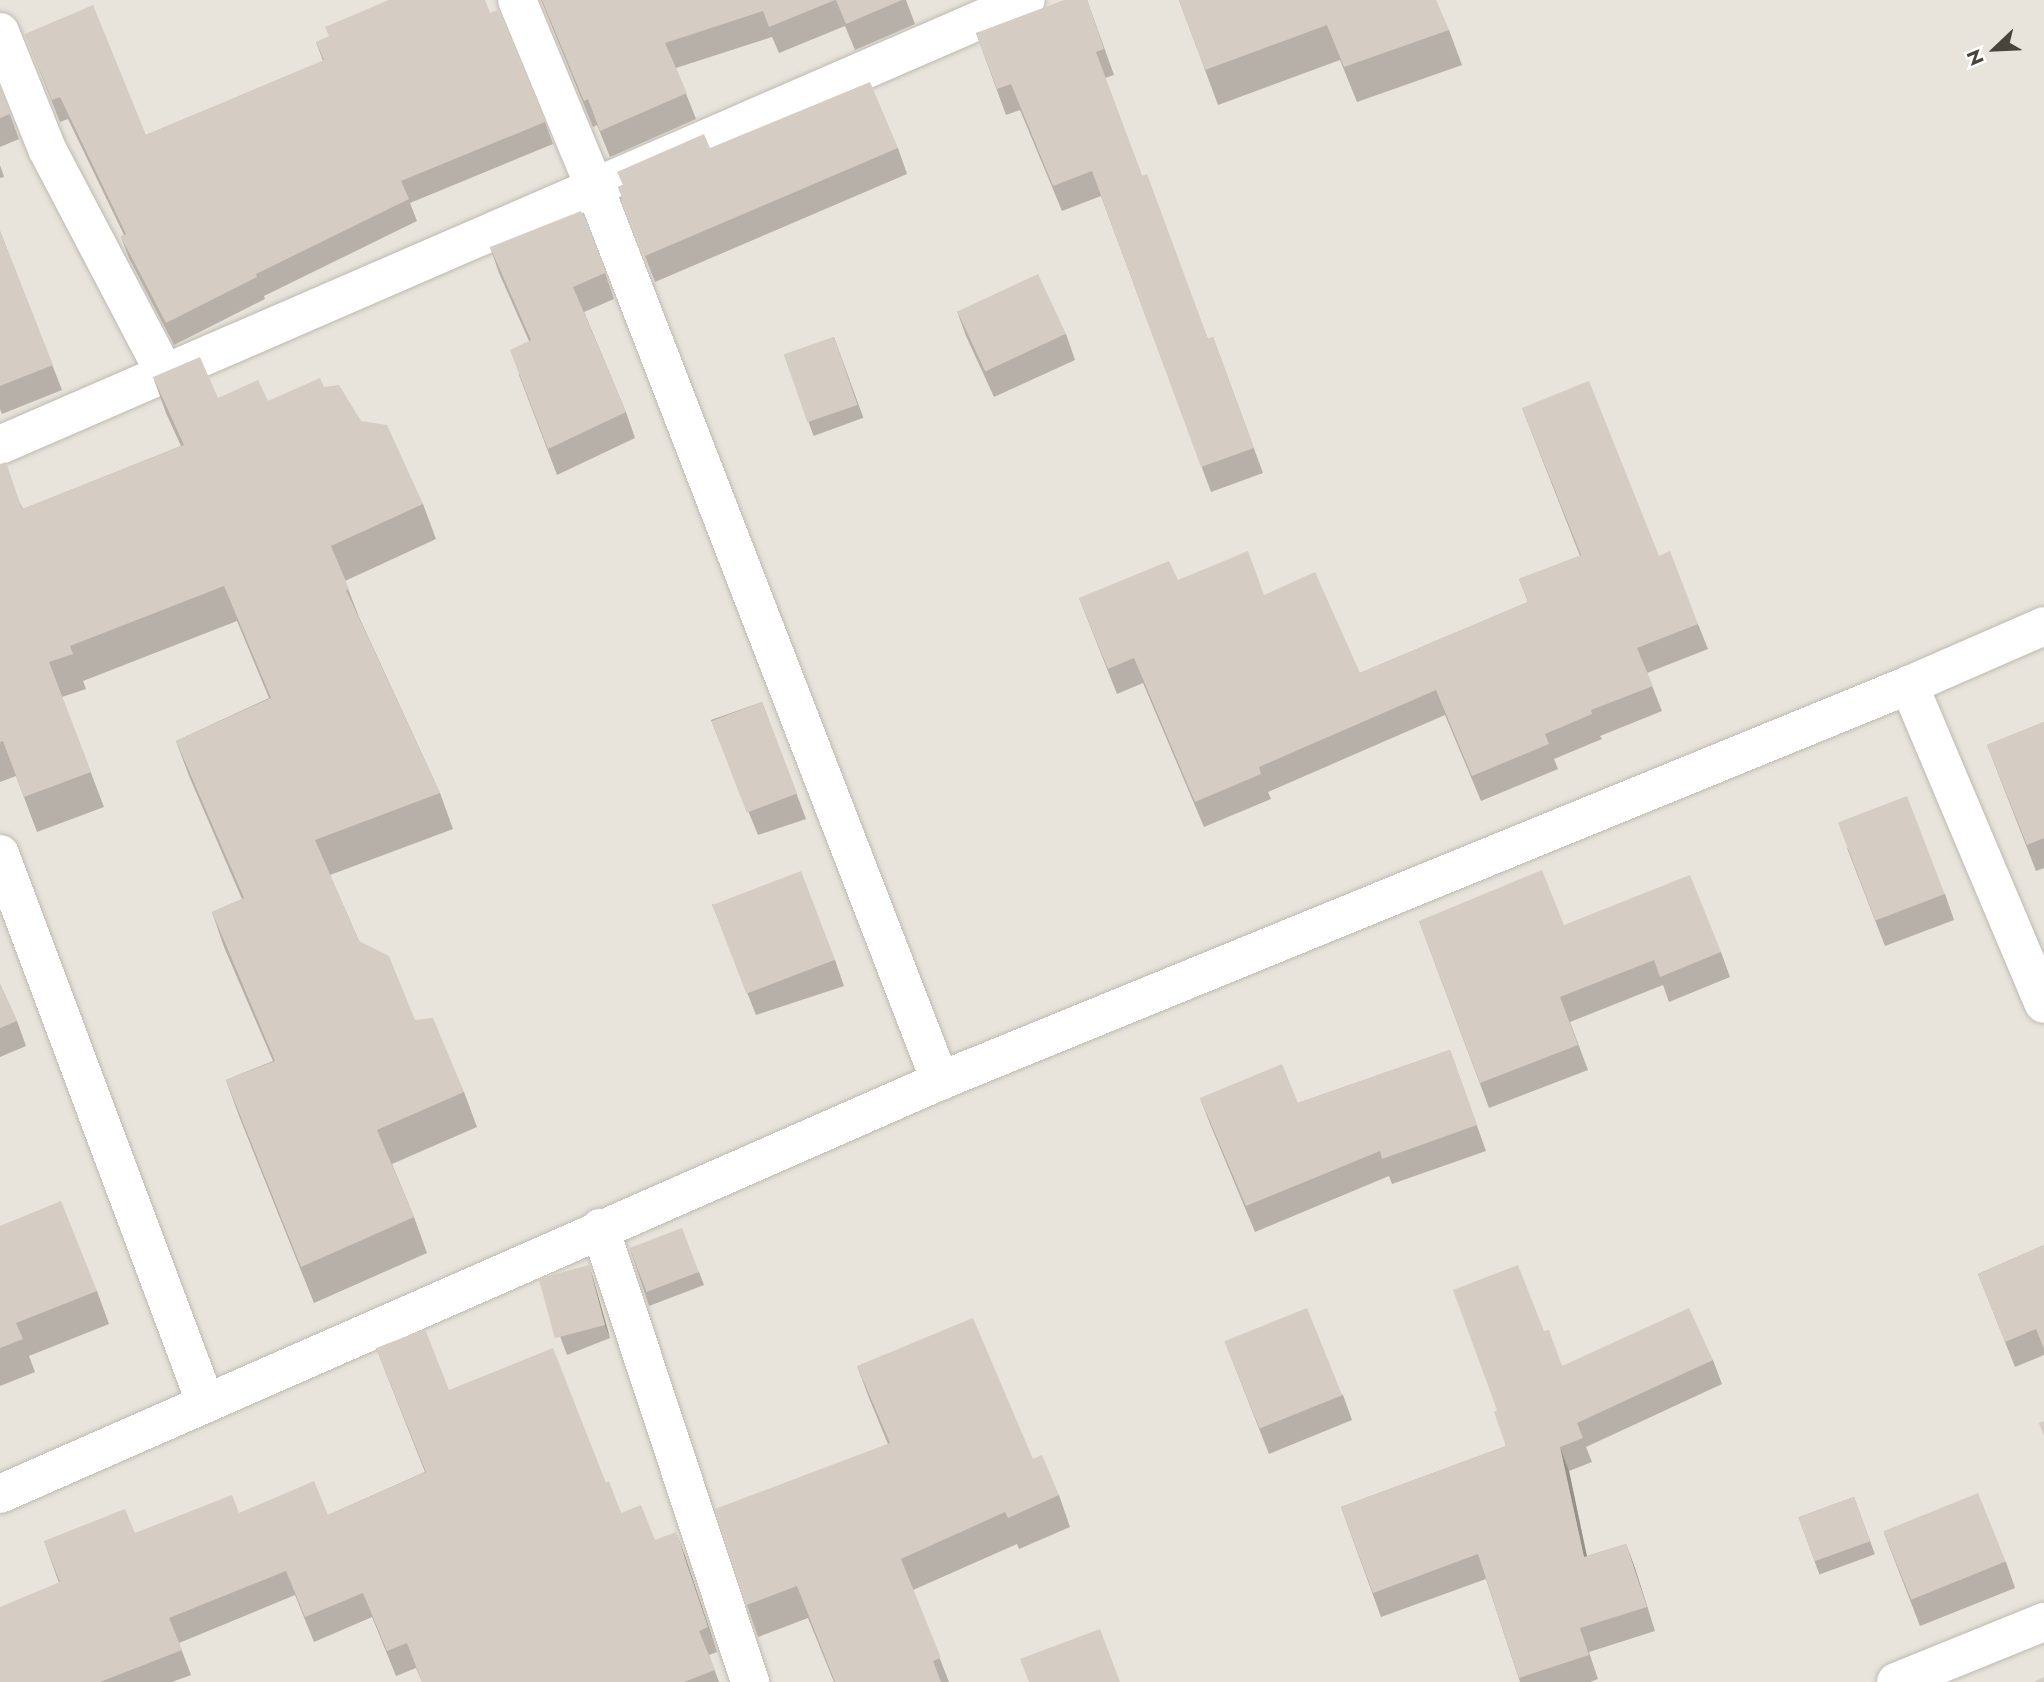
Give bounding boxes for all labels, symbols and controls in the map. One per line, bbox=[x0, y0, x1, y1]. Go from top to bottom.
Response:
north arrow bbox=[1960, 14, 2030, 84]
text: N bbox=[1960, 45, 1991, 70]

